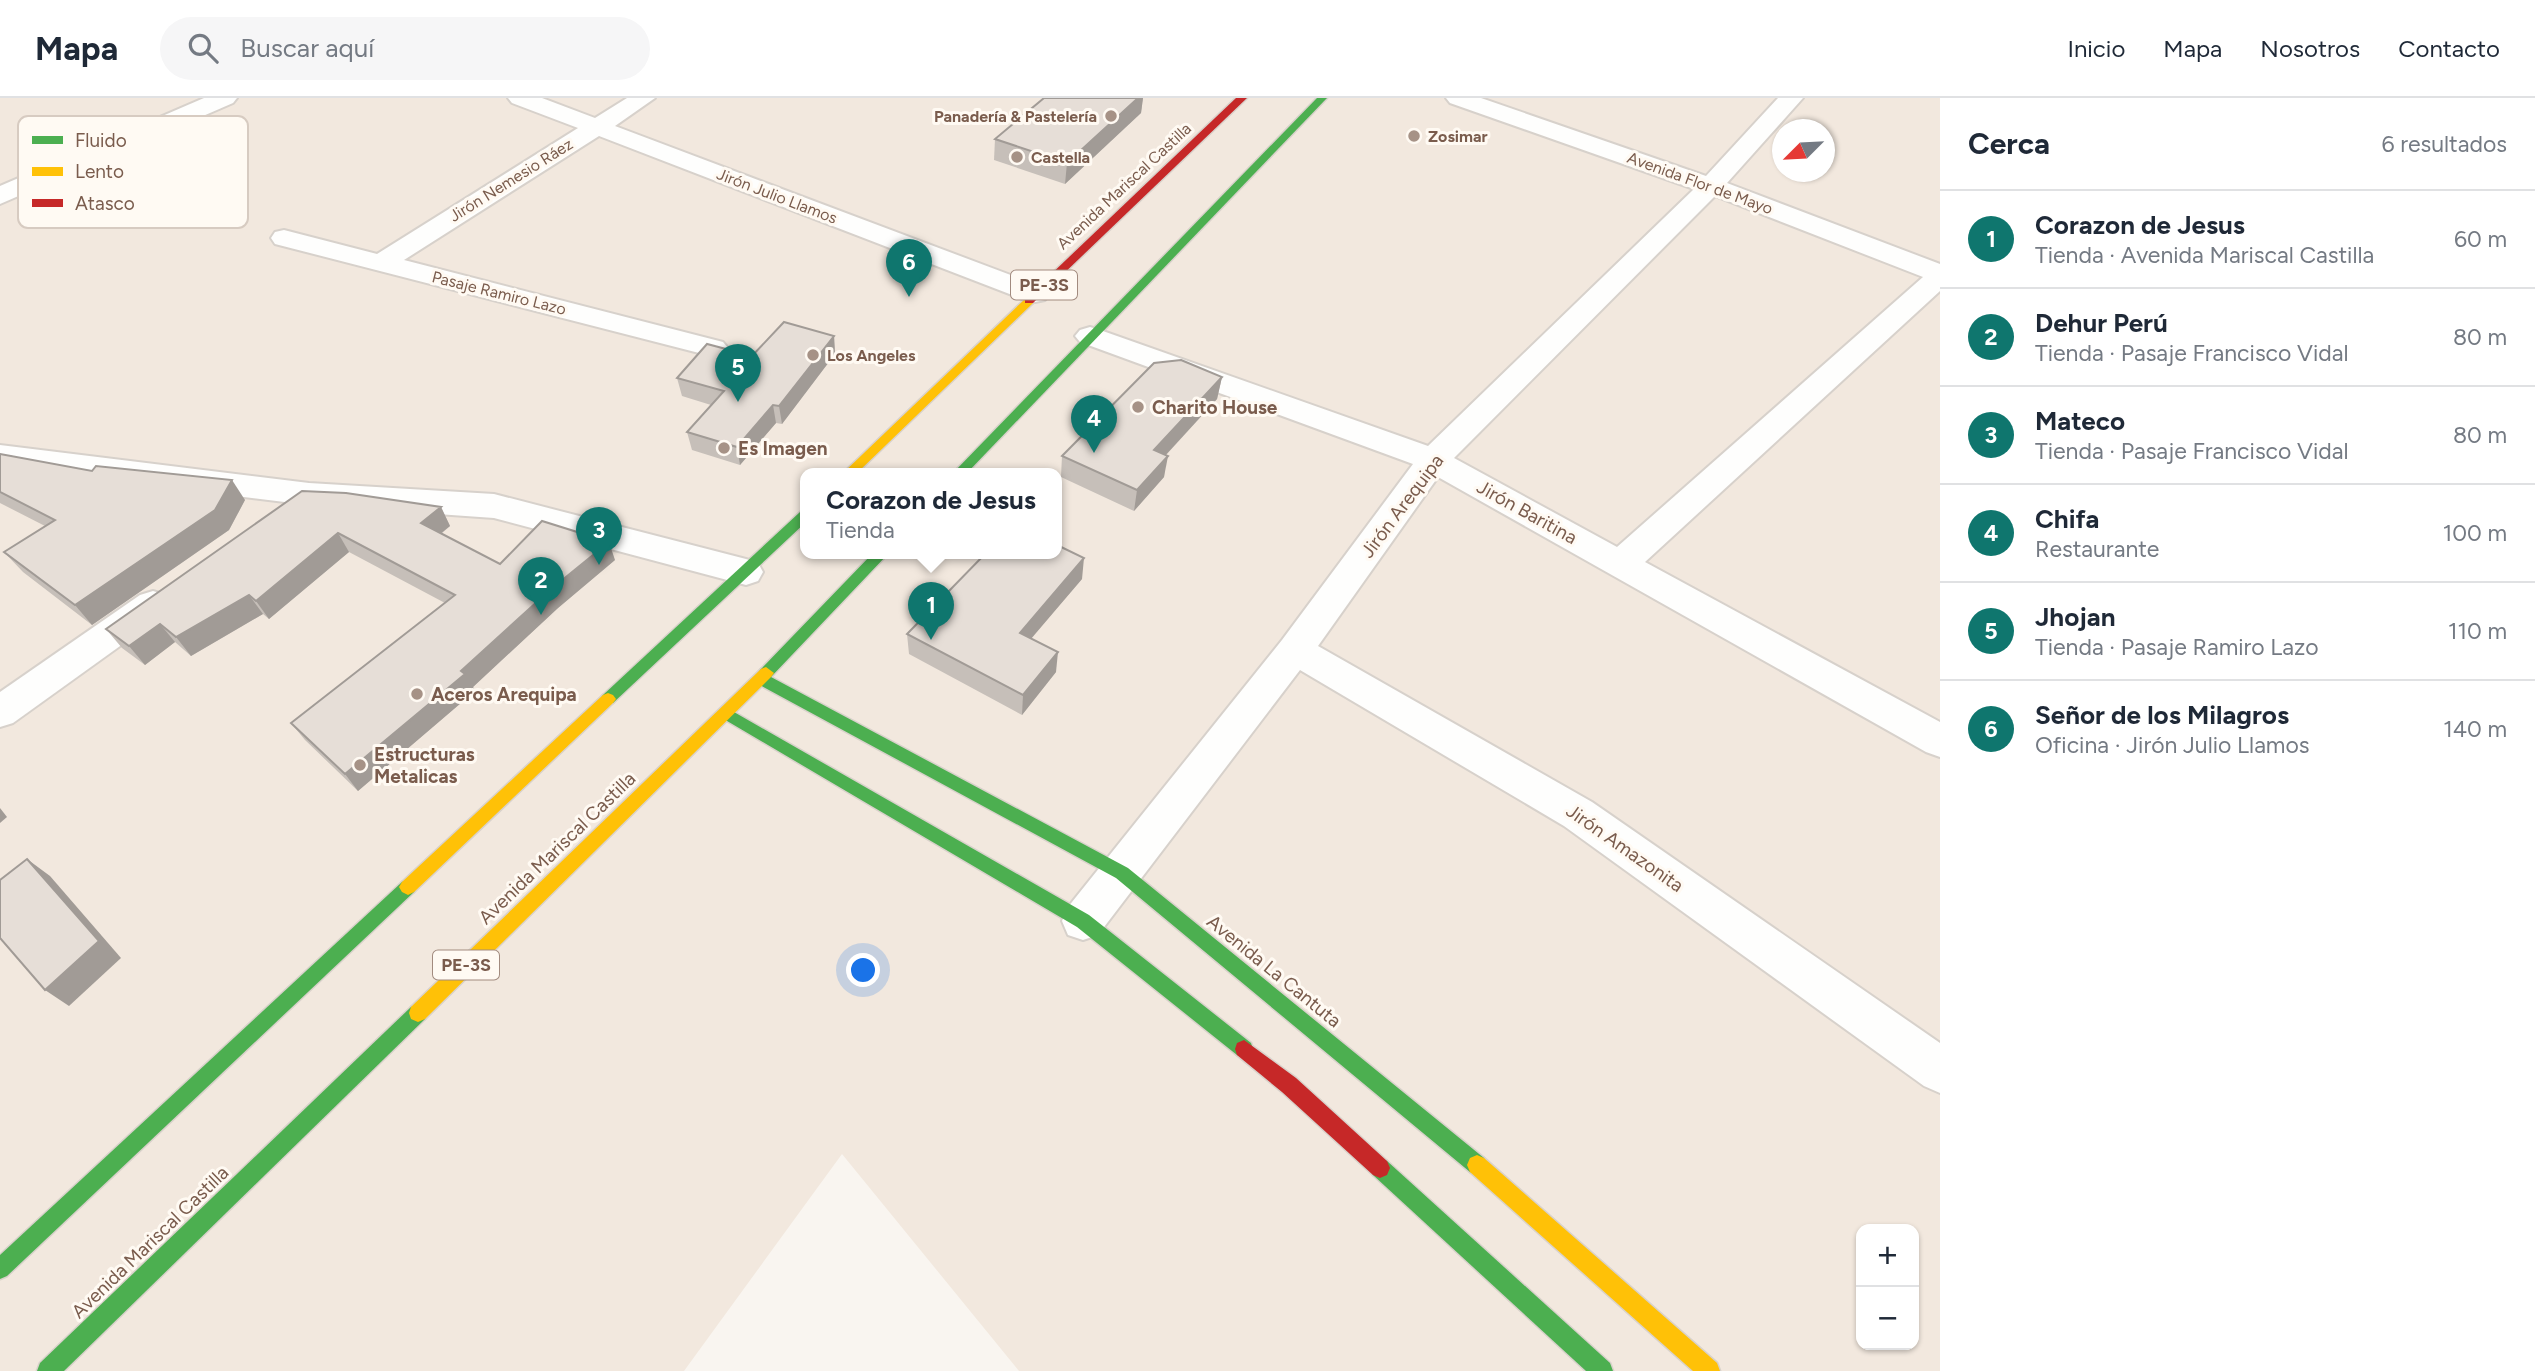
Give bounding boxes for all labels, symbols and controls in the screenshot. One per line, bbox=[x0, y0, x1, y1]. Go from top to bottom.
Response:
search box bbox=[160, 17, 650, 80]
text: Mapa bbox=[35, 29, 118, 68]
icon: search bbox=[184, 29, 222, 67]
text: Buscar aquí bbox=[240, 32, 374, 64]
text: Inicio bbox=[2067, 34, 2125, 63]
text: Mapa bbox=[2163, 34, 2222, 63]
text: Nosotros bbox=[2260, 34, 2360, 63]
text: Contacto bbox=[2398, 34, 2500, 63]
place label: Panadería & Pastelería bbox=[934, 107, 1097, 126]
marker: Panadería & Pastelería bbox=[1103, 108, 1119, 124]
legend bbox=[18, 116, 248, 228]
street label: Avenida Mariscal Castilla bbox=[1053, 119, 1195, 253]
north arrow bbox=[1772, 119, 1835, 182]
text: Cerca bbox=[1968, 125, 2050, 162]
place label: Zosimar bbox=[1428, 127, 1488, 146]
marker: Zosimar bbox=[1406, 128, 1422, 144]
text: Fluido bbox=[75, 129, 127, 152]
text: 6 resultados bbox=[2381, 130, 2507, 158]
street label: Jirón Nemesio Ráez bbox=[446, 134, 576, 226]
place label: Castella bbox=[1031, 148, 1090, 167]
street label: Avenida Flor de Mayo bbox=[1625, 148, 1775, 218]
marker: Castella bbox=[1009, 149, 1025, 165]
text: Lento bbox=[75, 160, 124, 183]
street label: Jirón Julio Llamos bbox=[714, 164, 840, 228]
text: Atasco bbox=[75, 192, 135, 215]
text: Corazon de Jesus bbox=[2035, 209, 2245, 241]
text: 1 bbox=[1986, 225, 1996, 253]
text: 60 m bbox=[2454, 225, 2507, 253]
pin: 6 bbox=[886, 239, 932, 297]
text: Tienda · Avenida Mariscal Castilla bbox=[2035, 241, 2374, 269]
street label: Pasaje Ramiro Lazo bbox=[430, 267, 568, 319]
road number: PE-3S bbox=[1011, 270, 1077, 300]
text: Dehur Perú bbox=[2035, 307, 2168, 339]
text: 2 bbox=[1984, 323, 1998, 351]
text: 80 m bbox=[2453, 323, 2507, 351]
text: Tienda · Pasaje Francisco Vidal bbox=[2035, 339, 2349, 367]
pin: 5 bbox=[715, 344, 761, 402]
place label: Los Angeles bbox=[827, 346, 916, 365]
marker: Los Angeles bbox=[805, 347, 821, 363]
pin: 4 bbox=[1071, 395, 1117, 453]
place label: Charito House bbox=[1152, 396, 1278, 419]
marker: Charito House bbox=[1130, 399, 1146, 415]
text: Mateco bbox=[2035, 405, 2125, 437]
text: 3 bbox=[1985, 421, 1997, 449]
text: 80 m bbox=[2453, 421, 2507, 449]
place label: Es Imagen bbox=[738, 437, 828, 460]
text: Tienda · Pasaje Francisco Vidal bbox=[2035, 437, 2349, 465]
marker: Es Imagen bbox=[716, 440, 732, 456]
street label: Jirón Arequipa bbox=[1356, 450, 1448, 562]
popup bbox=[800, 468, 1062, 559]
street label: Jirón Baritina bbox=[1473, 475, 1581, 549]
text: Corazon de Jesus bbox=[826, 484, 1036, 516]
text: Chifa bbox=[2035, 503, 2099, 535]
pin: 3 bbox=[576, 507, 622, 565]
text: Tienda bbox=[826, 516, 895, 544]
text: 4 bbox=[1984, 519, 1998, 547]
text: 100 m bbox=[2443, 519, 2507, 547]
text: Restaurante bbox=[2035, 535, 2159, 563]
pin: 2 bbox=[518, 557, 564, 615]
pin: 1 bbox=[908, 582, 954, 640]
text: Jhojan bbox=[2035, 601, 2115, 633]
text: 5 bbox=[1984, 617, 1998, 645]
text: 110 m bbox=[2448, 617, 2507, 645]
text: Tienda · Pasaje Ramiro Lazo bbox=[2035, 633, 2319, 661]
place label: Aceros Arequipa bbox=[431, 683, 577, 706]
marker: Aceros Arequipa bbox=[409, 686, 425, 702]
text: Señor de los Milagros bbox=[2035, 699, 2289, 731]
text: 6 bbox=[1984, 715, 1998, 743]
text: 140 m bbox=[2443, 715, 2507, 743]
text: Oficina · Jirón Julio Llamos bbox=[2035, 731, 2310, 759]
place label: Estructuras Metalicas bbox=[374, 743, 475, 788]
marker: Estructuras Metalicas bbox=[352, 757, 368, 773]
street label: Avenida Mariscal Castilla bbox=[474, 767, 640, 929]
street label: Jirón Amazonita bbox=[1562, 799, 1688, 897]
street label: Avenida La Cantuta bbox=[1202, 910, 1346, 1032]
road number: PE-3S bbox=[433, 950, 499, 980]
your location bbox=[846, 953, 880, 987]
street label: Avenida Mariscal Castilla bbox=[67, 1161, 233, 1323]
map controls bbox=[1856, 1224, 1919, 1350]
button: + bbox=[1856, 1224, 1919, 1287]
button: − bbox=[1856, 1287, 1919, 1350]

